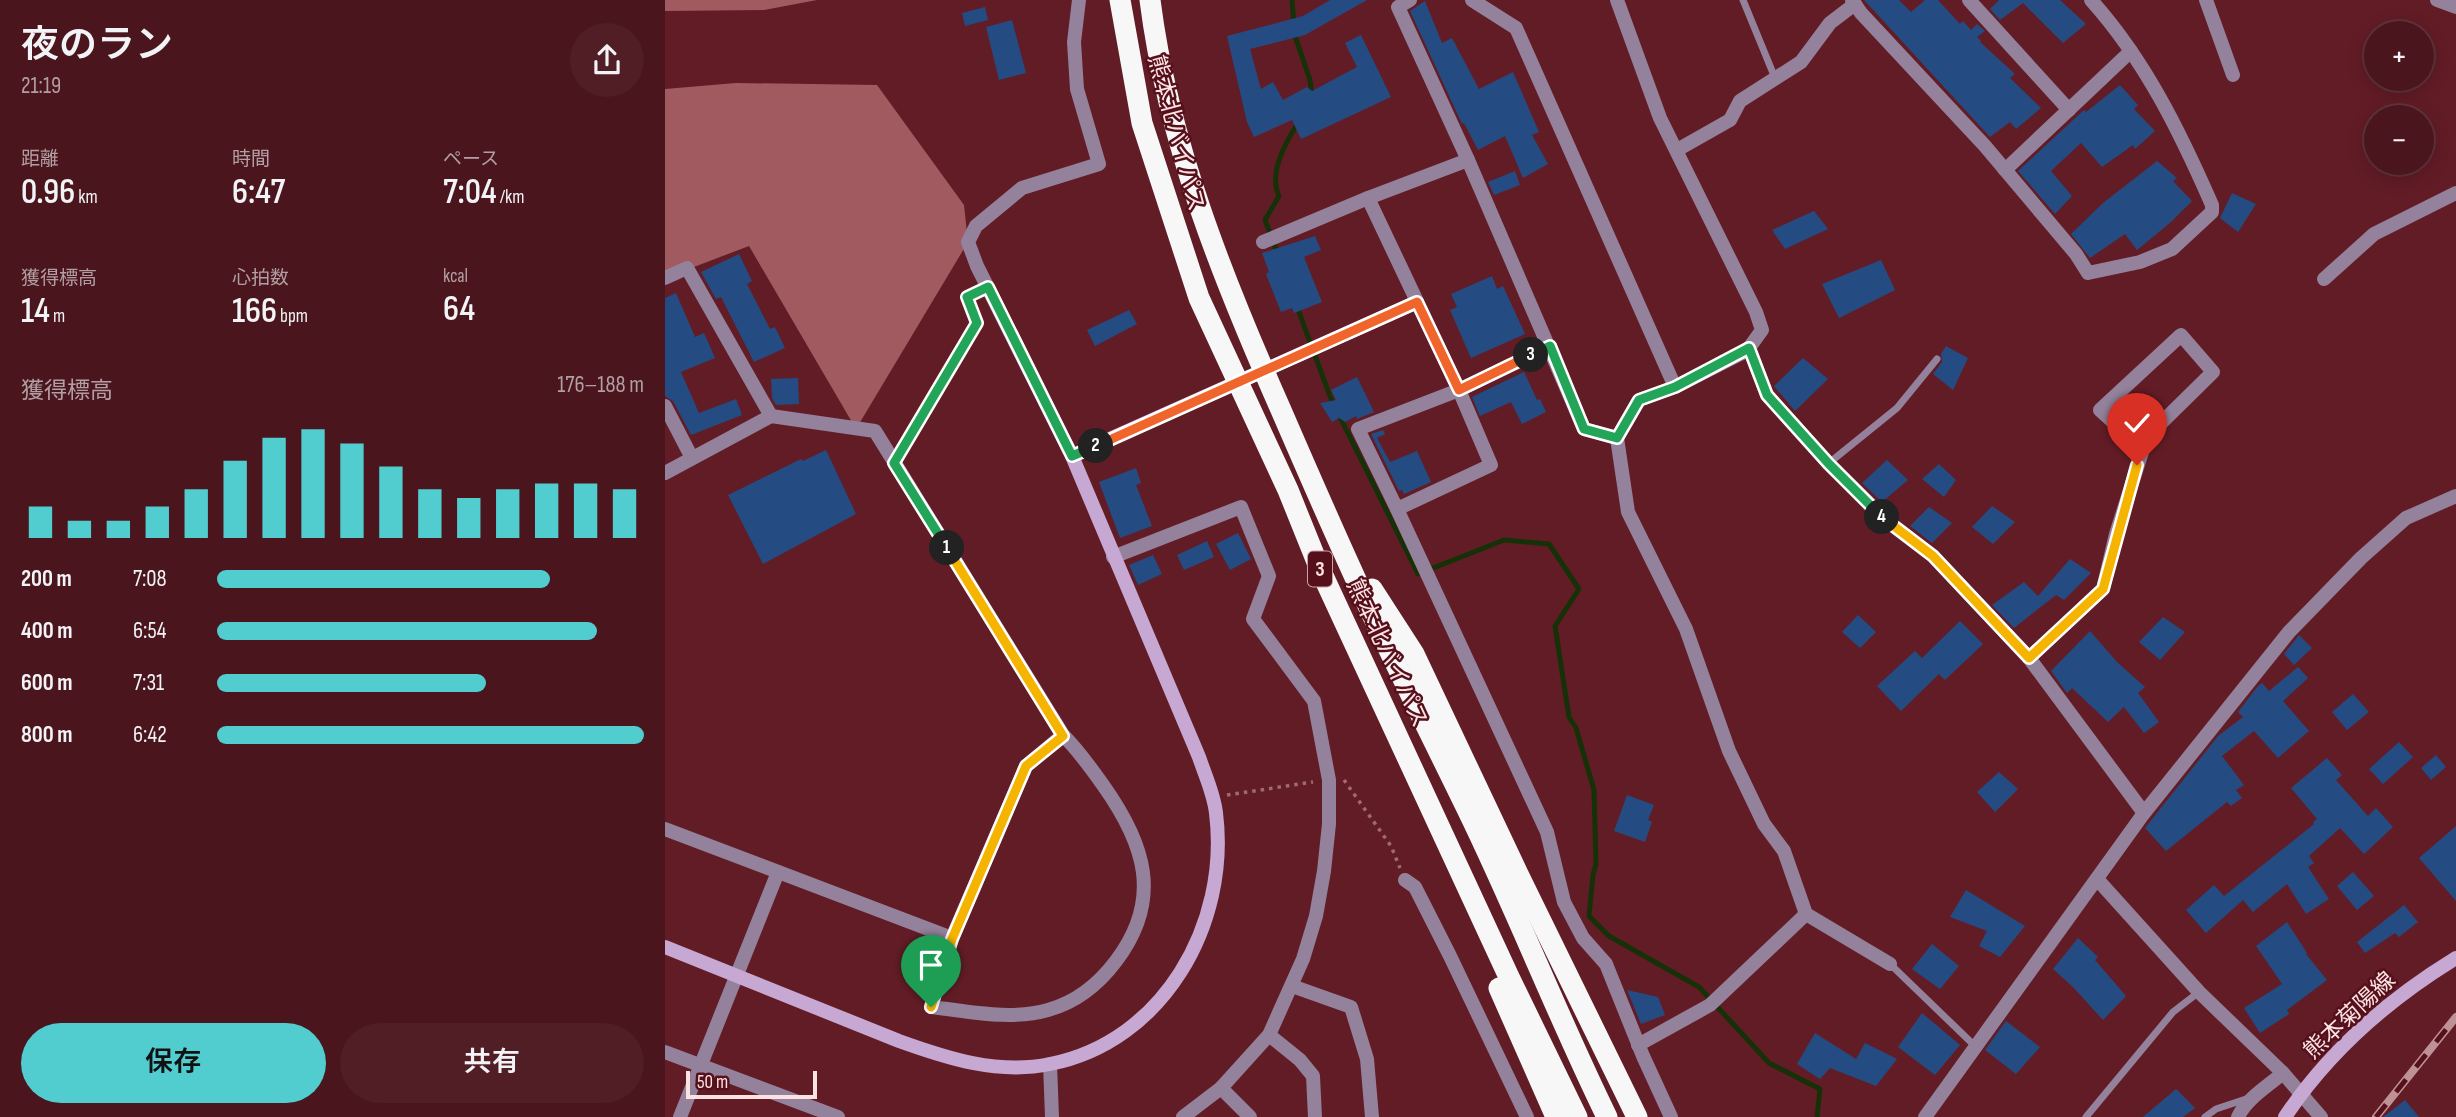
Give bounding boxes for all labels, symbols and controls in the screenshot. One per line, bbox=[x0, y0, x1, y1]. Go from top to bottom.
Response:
map controls bbox=[2364, 21, 2434, 175]
button: + bbox=[2364, 21, 2434, 91]
text: 夜のラン bbox=[21, 23, 173, 68]
button: share bbox=[570, 23, 644, 97]
street label: 熊本北バイパス bbox=[1142, 52, 1210, 214]
text: 21:19 bbox=[21, 72, 61, 100]
button: − bbox=[2364, 105, 2434, 175]
text: 距離 bbox=[21, 148, 59, 171]
text: 時間 bbox=[232, 148, 270, 171]
text: ペース bbox=[443, 148, 499, 171]
text: 0.96 bbox=[21, 171, 75, 214]
text: 6:47 bbox=[232, 171, 285, 214]
text: 7:04 bbox=[443, 171, 497, 214]
text: km bbox=[75, 186, 98, 209]
text: /km bbox=[497, 186, 524, 209]
text: kcal bbox=[443, 265, 468, 288]
text: 獲得標高 bbox=[21, 267, 97, 290]
text: 心拍数 bbox=[232, 267, 289, 290]
text: 64 bbox=[443, 288, 475, 331]
text: 14 bbox=[21, 290, 50, 333]
text: 166 bbox=[232, 290, 277, 333]
text: m bbox=[50, 305, 65, 328]
text: bpm bbox=[277, 305, 308, 328]
pin: 3 bbox=[1513, 338, 1549, 372]
text: 3 bbox=[1526, 343, 1535, 366]
text: 176–188 m bbox=[557, 371, 644, 399]
text: 獲得標高 bbox=[21, 377, 113, 405]
pin bbox=[2107, 393, 2167, 465]
icon: check bbox=[2118, 404, 2156, 442]
pin: 2 bbox=[1079, 428, 1113, 464]
text: 2 bbox=[1091, 434, 1100, 457]
pin: 4 bbox=[1865, 500, 1899, 534]
text: 4 bbox=[1877, 505, 1886, 528]
pin: 1 bbox=[929, 530, 965, 566]
text: 1 bbox=[943, 536, 950, 559]
road number: 3 bbox=[1308, 552, 1332, 586]
text: 200 m bbox=[21, 565, 72, 593]
text: 7:08 bbox=[133, 565, 167, 593]
street label: 熊本北バイパス bbox=[1340, 575, 1434, 732]
text: 400 m bbox=[21, 617, 72, 645]
text: 6:54 bbox=[133, 617, 166, 645]
text: 600 m bbox=[21, 669, 73, 697]
text: 7:31 bbox=[133, 669, 164, 697]
text: 800 m bbox=[21, 721, 73, 749]
text: 6:42 bbox=[133, 721, 167, 749]
pin bbox=[901, 935, 961, 1007]
icon: arrive bbox=[912, 946, 950, 984]
street label: 熊本菊陽線 bbox=[2298, 966, 2401, 1065]
button: 保存 bbox=[21, 1023, 326, 1103]
button: 共有 bbox=[340, 1023, 644, 1103]
scale bar bbox=[686, 1068, 817, 1100]
text: 50 m bbox=[697, 1071, 728, 1094]

